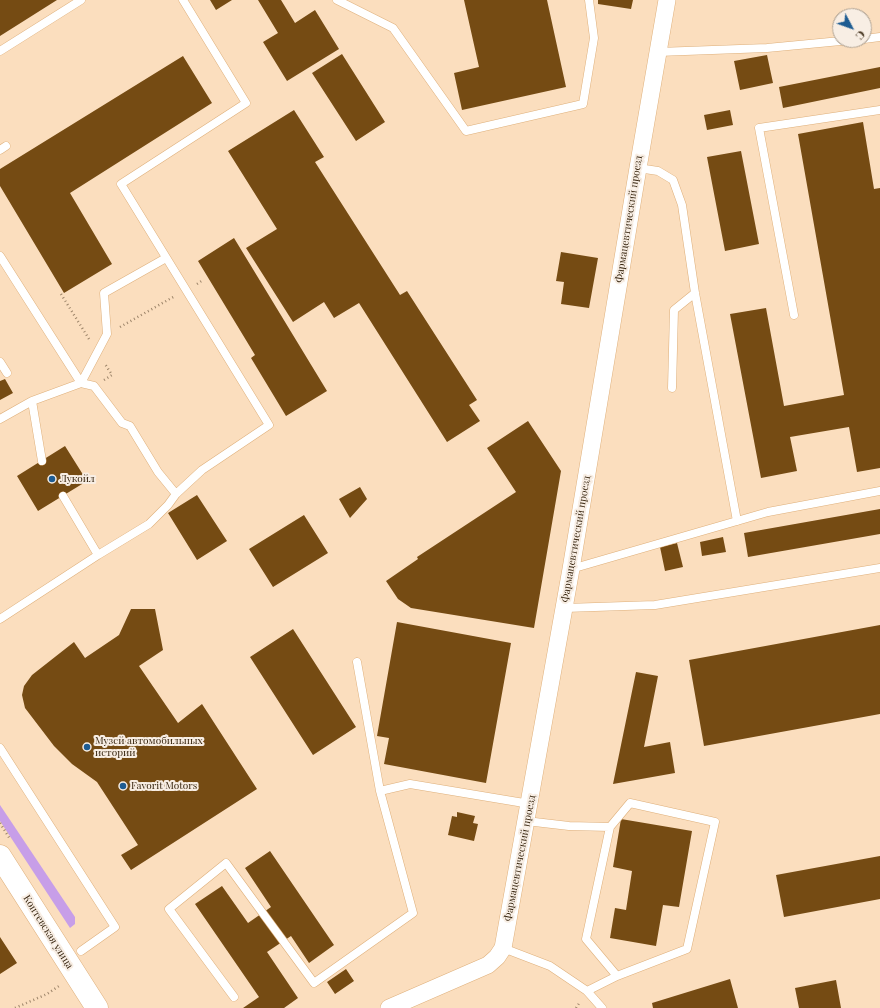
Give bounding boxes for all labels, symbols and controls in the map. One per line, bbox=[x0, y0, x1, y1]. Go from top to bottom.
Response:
north arrow bbox=[832, 8, 872, 48]
text: С bbox=[852, 28, 869, 43]
street label: Фармацевтический проезд bbox=[613, 155, 645, 283]
place label: Лукойл bbox=[60, 473, 95, 485]
marker: Лукойл bbox=[47, 474, 57, 484]
street label: Фармацевтический проезд bbox=[559, 475, 593, 603]
place label: Музей автомобильных историй bbox=[95, 735, 203, 758]
marker: Музей автомобильных историй bbox=[82, 742, 92, 752]
place label: Favorit Motors bbox=[131, 780, 197, 792]
marker: Favorit Motors bbox=[118, 781, 128, 791]
street label: Фармацевтический проезд bbox=[502, 794, 538, 922]
street label: Коптевская улица bbox=[20, 893, 76, 971]

